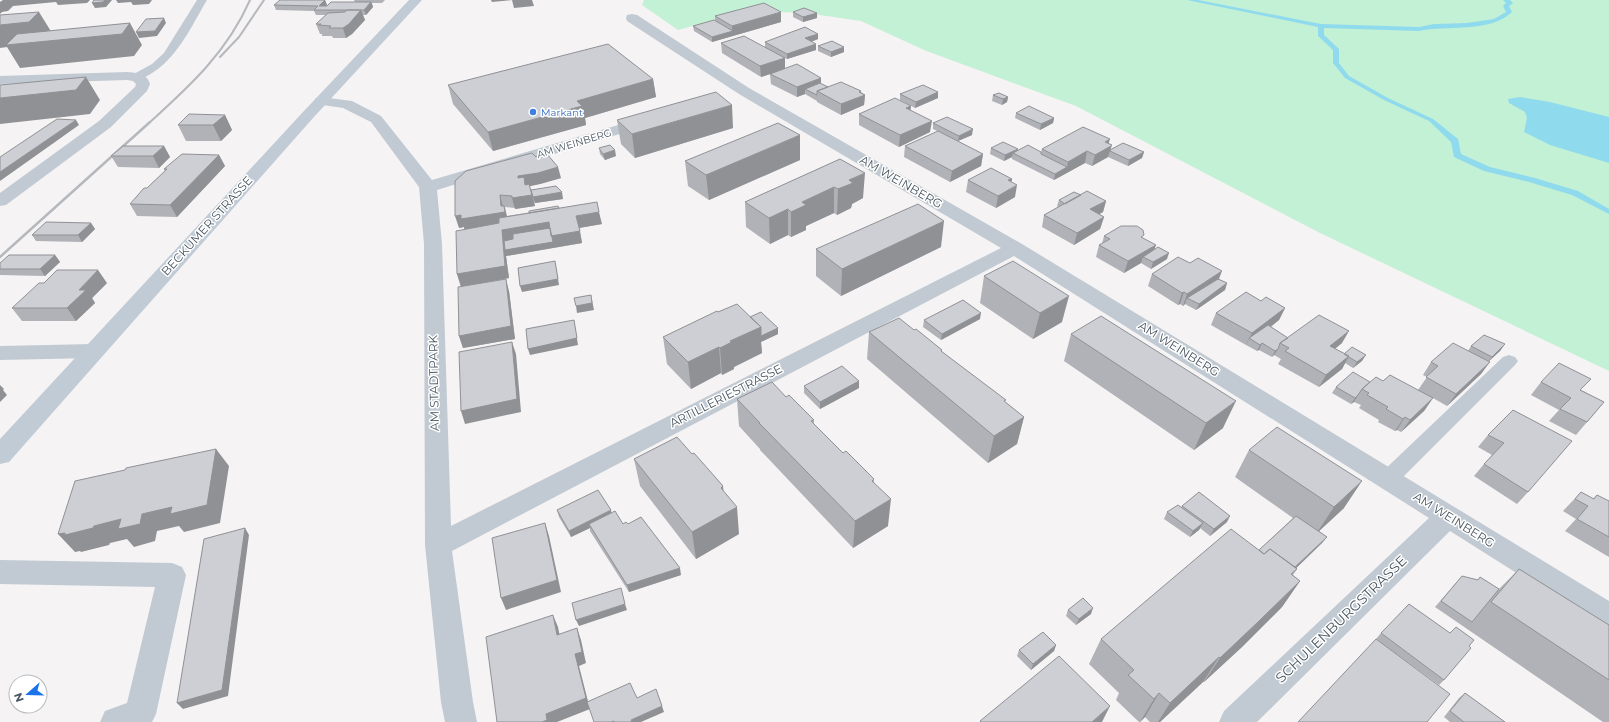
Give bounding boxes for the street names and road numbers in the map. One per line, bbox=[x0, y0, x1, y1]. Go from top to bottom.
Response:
street label: AM WEINBERG bbox=[535, 126, 613, 161]
street label: AM WEINBERG bbox=[857, 152, 945, 211]
street label: BECKUMER STRASSE bbox=[158, 173, 255, 279]
street label: AM WEINBERG bbox=[1136, 318, 1223, 380]
street label: AM STADTPARK bbox=[425, 334, 442, 431]
street label: ARTILLERIESTRASSE bbox=[667, 361, 785, 430]
street label: AM WEINBERG bbox=[1411, 489, 1498, 551]
street label: SCHULENBURGSTRASSE bbox=[1272, 551, 1410, 687]

